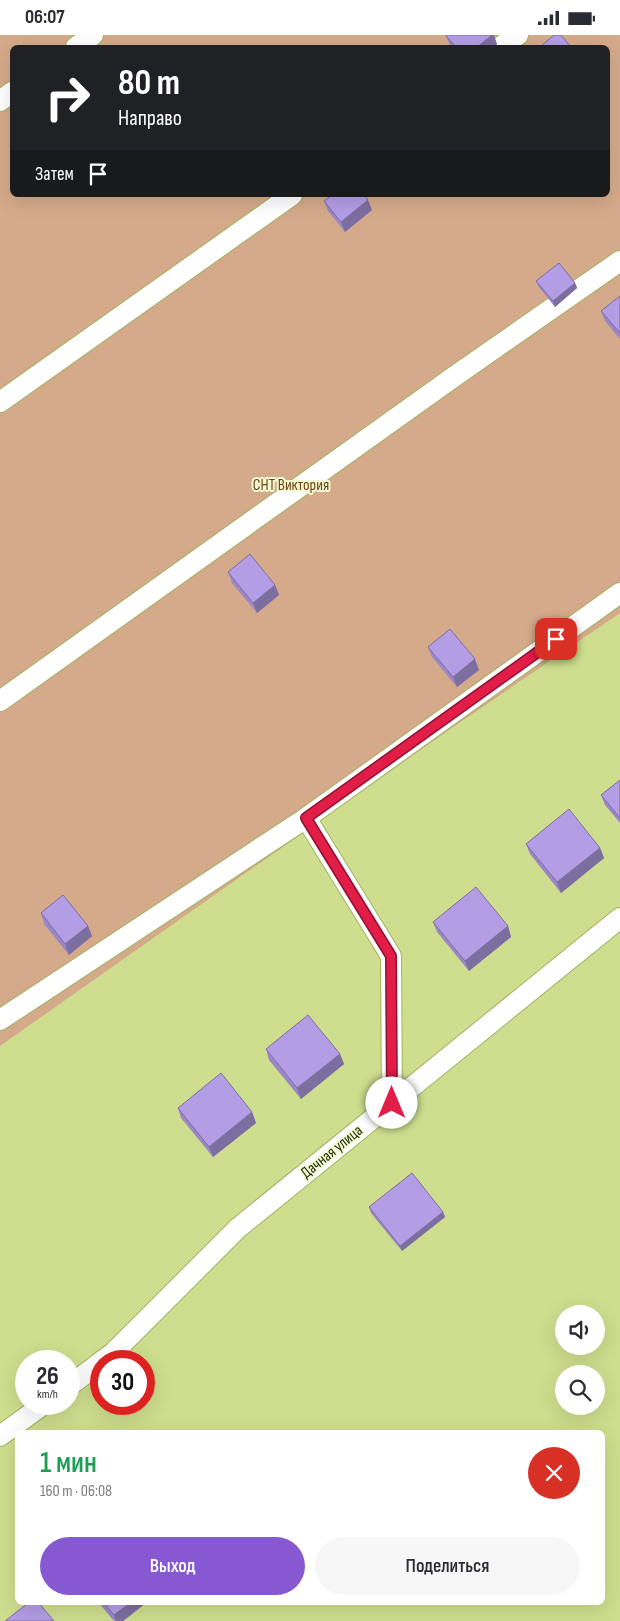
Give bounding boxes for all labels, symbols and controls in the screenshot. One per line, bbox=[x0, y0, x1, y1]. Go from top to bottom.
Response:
text: 06:07 bbox=[25, 6, 65, 29]
text: 80 m bbox=[118, 62, 180, 105]
icon: right bbox=[35, 65, 100, 130]
text: Направо bbox=[118, 105, 182, 132]
icon: arrive bbox=[84, 160, 112, 188]
text: Затем bbox=[35, 163, 74, 186]
park label: СНТ Виктория bbox=[253, 476, 329, 495]
pin bbox=[535, 618, 577, 660]
icon: arrive bbox=[542, 625, 570, 653]
position arrow bbox=[365, 1076, 417, 1128]
street label: Дачная улица bbox=[297, 1121, 367, 1183]
map controls bbox=[555, 1305, 605, 1415]
button: sound bbox=[555, 1305, 605, 1355]
speed limit sign: 30 bbox=[90, 1350, 155, 1415]
text: 26 bbox=[36, 1361, 59, 1392]
button: search bbox=[555, 1365, 605, 1415]
text: km/h bbox=[37, 1387, 58, 1402]
text: 1 мин bbox=[40, 1445, 97, 1481]
button: close bbox=[528, 1447, 580, 1499]
text: 160 m · 06:08 bbox=[40, 1482, 112, 1501]
button: Выход bbox=[40, 1537, 305, 1595]
button: Поделиться bbox=[315, 1537, 580, 1595]

